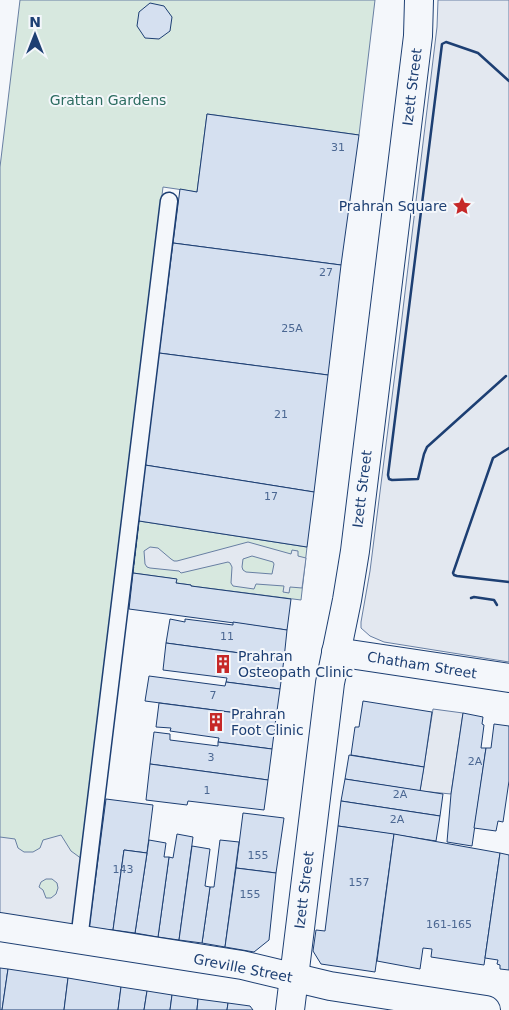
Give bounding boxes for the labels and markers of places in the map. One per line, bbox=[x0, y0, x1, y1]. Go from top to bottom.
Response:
place icon: Prahran Square bbox=[451, 195, 473, 217]
place label: Prahran Square bbox=[339, 198, 447, 214]
place label: Prahran Osteopath Clinic bbox=[238, 648, 353, 680]
building icon: Prahran Osteopath Clinic bbox=[212, 653, 234, 675]
place label: Prahran Foot Clinic bbox=[231, 706, 304, 738]
building icon: Prahran Foot Clinic bbox=[205, 711, 227, 733]

